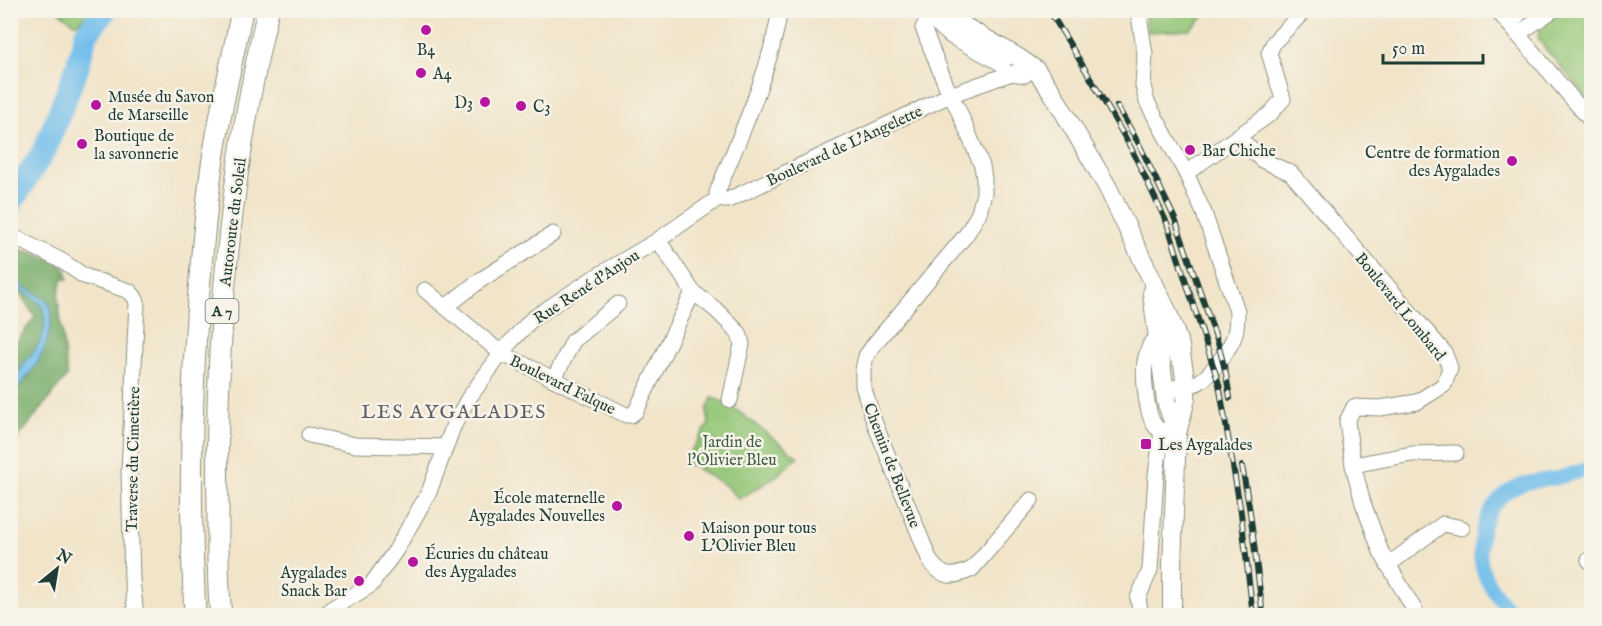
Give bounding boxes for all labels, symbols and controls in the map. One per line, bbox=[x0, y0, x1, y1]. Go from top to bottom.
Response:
marker: B4 bbox=[419, 23, 433, 37]
scale bar bbox=[1383, 27, 1484, 65]
text: 50 m bbox=[1392, 38, 1425, 61]
place label: B4 bbox=[417, 41, 435, 61]
place label: A4 bbox=[432, 65, 452, 85]
marker: A4 bbox=[414, 66, 428, 80]
place label: Musée du Savon de Marseille bbox=[108, 88, 215, 126]
place label: D3 bbox=[454, 94, 473, 114]
marker: D3 bbox=[478, 95, 492, 109]
marker: Musée du Savon de Marseille bbox=[89, 98, 103, 112]
place label: C3 bbox=[533, 98, 550, 118]
marker: C3 bbox=[514, 99, 528, 113]
street label: Boulevard de L'Angelette bbox=[764, 102, 926, 192]
place label: Boutique de la savonnerie bbox=[94, 127, 179, 165]
marker: Boutique de la savonnerie bbox=[75, 137, 89, 151]
place label: Bar Chiche bbox=[1202, 142, 1276, 162]
marker: Bar Chiche bbox=[1183, 143, 1197, 157]
place label: Centre de formation des Aygalades bbox=[1365, 144, 1500, 182]
marker: Centre de formation des Aygalades bbox=[1505, 154, 1519, 168]
street label: Autoroute du Soleil bbox=[216, 156, 252, 289]
street label: Rue René d'Anjou bbox=[530, 246, 644, 329]
street label: Boulevard Lombard bbox=[1350, 249, 1449, 366]
road number: A 7 bbox=[206, 299, 238, 323]
street label: Boulevard Falque bbox=[506, 351, 618, 420]
street label: Traverse du Cimetière bbox=[123, 386, 145, 532]
district label: LES AYGALADES bbox=[361, 400, 547, 425]
street label: Chemin de Bellevue bbox=[858, 401, 924, 531]
park label: Jardin de l'Olivier Bleu bbox=[687, 433, 777, 471]
place label: Les Aygalades bbox=[1158, 436, 1253, 456]
marker: Les Aygalades bbox=[1139, 437, 1153, 451]
place label: École maternelle Aygalades Nouvelles bbox=[468, 487, 605, 527]
marker: École maternelle Aygalades Nouvelles bbox=[610, 499, 624, 513]
place label: Maison pour tous L'Olivier Bleu bbox=[701, 519, 817, 557]
marker: Maison pour tous L'Olivier Bleu bbox=[682, 529, 696, 543]
north arrow bbox=[27, 539, 87, 599]
place label: Écuries du château des Aygalades bbox=[425, 543, 548, 583]
text: N bbox=[52, 545, 75, 570]
marker: Écuries du château des Aygalades bbox=[406, 555, 420, 569]
place label: Aygalades Snack Bar bbox=[280, 564, 347, 602]
marker: Aygalades Snack Bar bbox=[352, 574, 366, 588]

